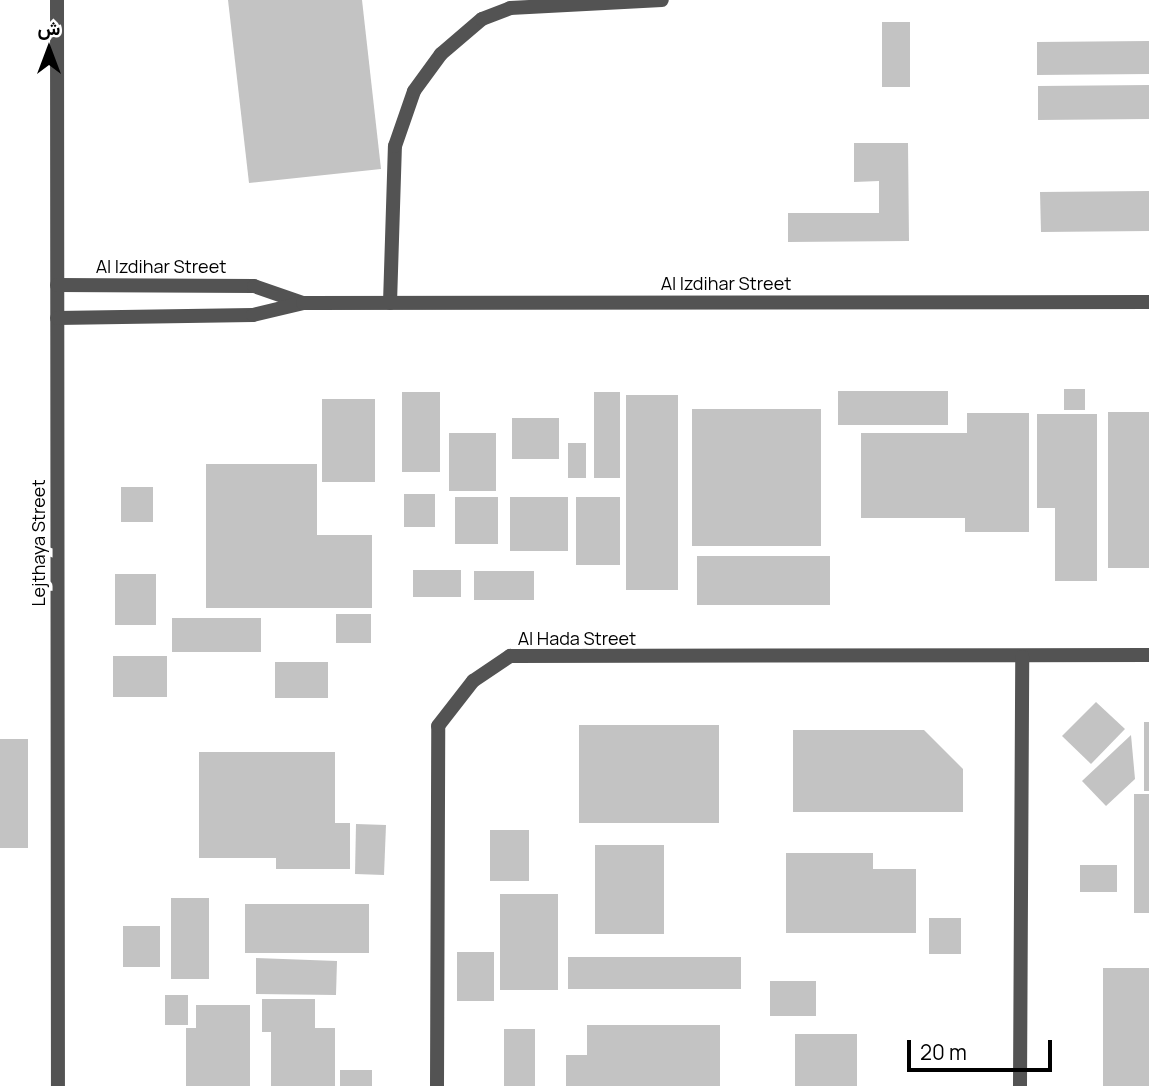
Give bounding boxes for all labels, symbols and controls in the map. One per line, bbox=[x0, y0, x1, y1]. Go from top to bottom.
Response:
north arrow bbox=[14, 14, 84, 84]
text: ش bbox=[38, 15, 60, 41]
street label: Al Izdihar Street bbox=[96, 255, 226, 277]
street label: Al Izdihar Street bbox=[661, 272, 791, 294]
street label: Lejthaya Street bbox=[27, 479, 49, 607]
street label: Al Hada Street bbox=[518, 627, 636, 649]
scale bar bbox=[911, 1026, 1056, 1070]
text: 20 m bbox=[920, 1038, 967, 1066]

